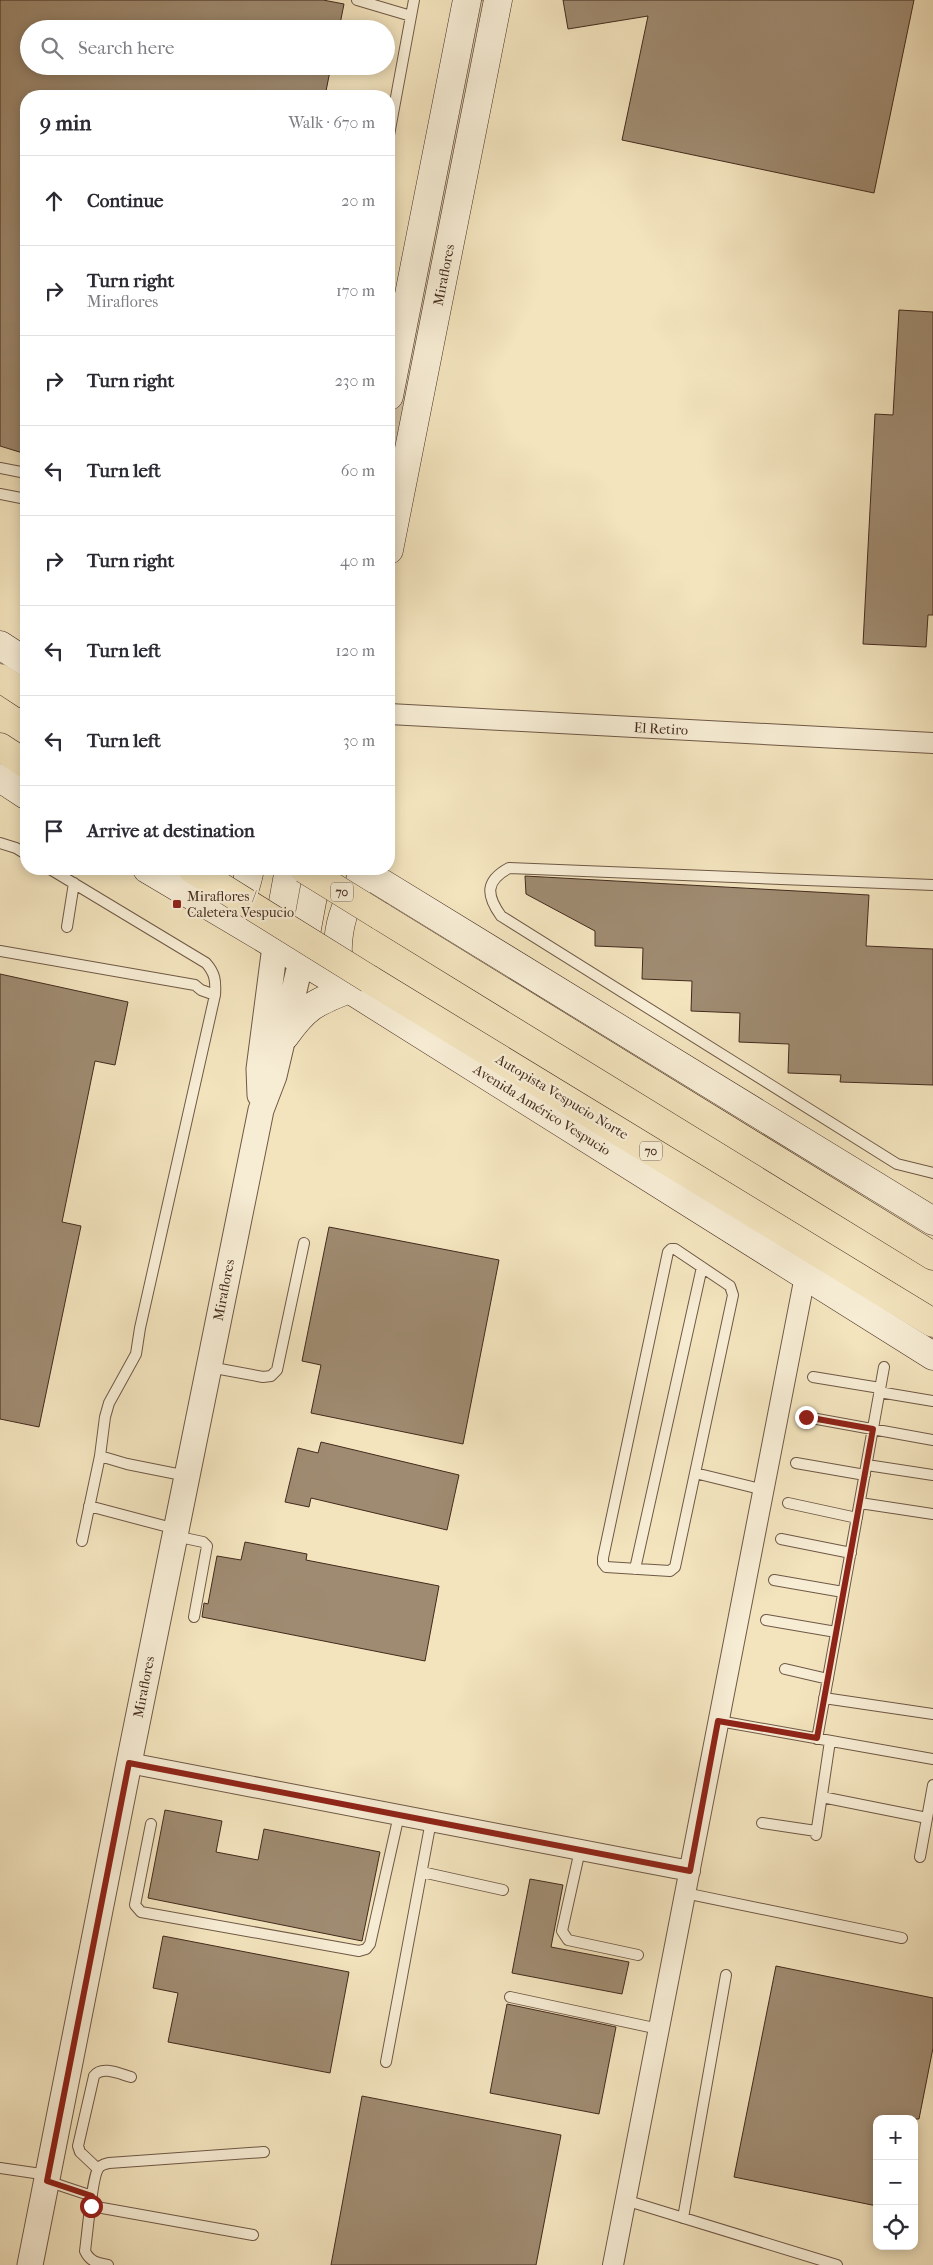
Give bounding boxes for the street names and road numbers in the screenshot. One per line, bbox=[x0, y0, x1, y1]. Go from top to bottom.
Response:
street label: Miraflores bbox=[430, 243, 458, 307]
street label: El Retiro bbox=[633, 719, 689, 739]
road number: 70 bbox=[331, 882, 353, 902]
street label: Autopista Vespucio Norte bbox=[492, 1050, 631, 1143]
street label: Avenida Américo Vespucio bbox=[469, 1060, 614, 1159]
road number: 70 bbox=[640, 1142, 662, 1160]
street label: Miraflores bbox=[210, 1258, 238, 1322]
street label: Miraflores bbox=[130, 1655, 158, 1719]

